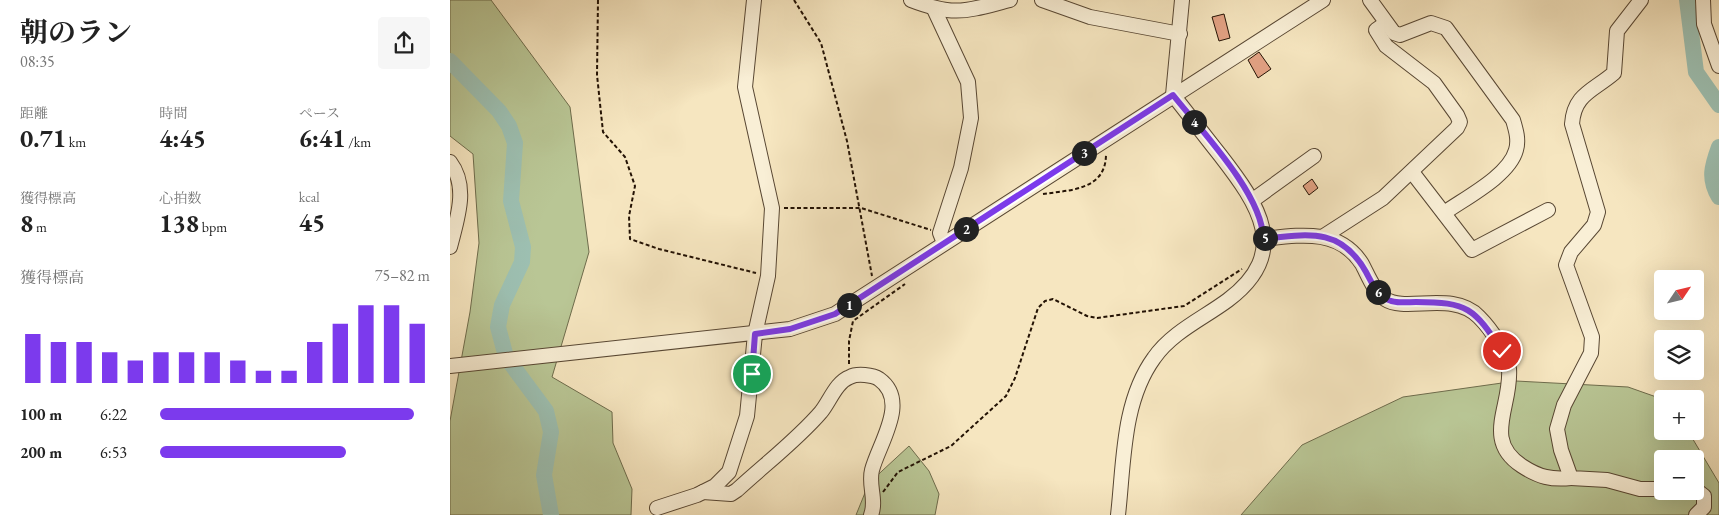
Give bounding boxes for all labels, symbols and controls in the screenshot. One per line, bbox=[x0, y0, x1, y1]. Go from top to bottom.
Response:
text: 朝のラン bbox=[20, 14, 132, 50]
button: share bbox=[378, 17, 430, 69]
text: 08:35 bbox=[20, 51, 55, 72]
text: 距離 bbox=[20, 104, 48, 122]
text: 時間 bbox=[159, 104, 187, 122]
text: ペース bbox=[299, 104, 340, 122]
pin: 4 bbox=[1182, 110, 1206, 134]
text: 4 bbox=[1191, 113, 1198, 131]
text: 0.71 bbox=[20, 122, 66, 154]
text: 4:45 bbox=[159, 122, 206, 154]
text: 6:41 bbox=[299, 122, 345, 154]
text: km bbox=[66, 133, 86, 151]
text: /km bbox=[345, 133, 371, 151]
pin: 3 bbox=[1072, 140, 1096, 166]
text: 3 bbox=[1081, 144, 1088, 162]
text: kcal bbox=[299, 188, 320, 206]
text: 獲得標高 bbox=[20, 189, 76, 207]
text: 心拍数 bbox=[159, 189, 201, 207]
text: 45 bbox=[299, 206, 325, 238]
text: 8 bbox=[20, 207, 33, 239]
text: 138 bbox=[159, 207, 199, 239]
pin: 2 bbox=[954, 216, 978, 242]
text: m bbox=[33, 218, 47, 236]
text: bpm bbox=[199, 218, 227, 236]
text: 2 bbox=[963, 220, 970, 238]
pin: 5 bbox=[1252, 226, 1278, 250]
text: 5 bbox=[1262, 229, 1269, 247]
text: 75–82 m bbox=[375, 265, 430, 286]
text: 獲得標高 bbox=[20, 267, 84, 288]
north arrow bbox=[1654, 270, 1704, 320]
map controls bbox=[1654, 270, 1704, 500]
pin: 6 bbox=[1366, 280, 1390, 304]
text: 6 bbox=[1375, 283, 1382, 301]
pin: 1 bbox=[836, 292, 862, 318]
text: 1 bbox=[846, 296, 853, 314]
pin bbox=[1481, 330, 1523, 372]
button: layers bbox=[1654, 330, 1704, 380]
icon: check bbox=[1488, 337, 1516, 365]
pin bbox=[731, 353, 773, 395]
icon: arrive bbox=[738, 360, 766, 388]
button: + bbox=[1654, 390, 1704, 440]
text: 100 m bbox=[20, 404, 62, 425]
text: 6:22 bbox=[100, 404, 127, 425]
text: 200 m bbox=[20, 442, 62, 463]
text: 6:53 bbox=[100, 442, 127, 463]
button: − bbox=[1654, 450, 1704, 500]

